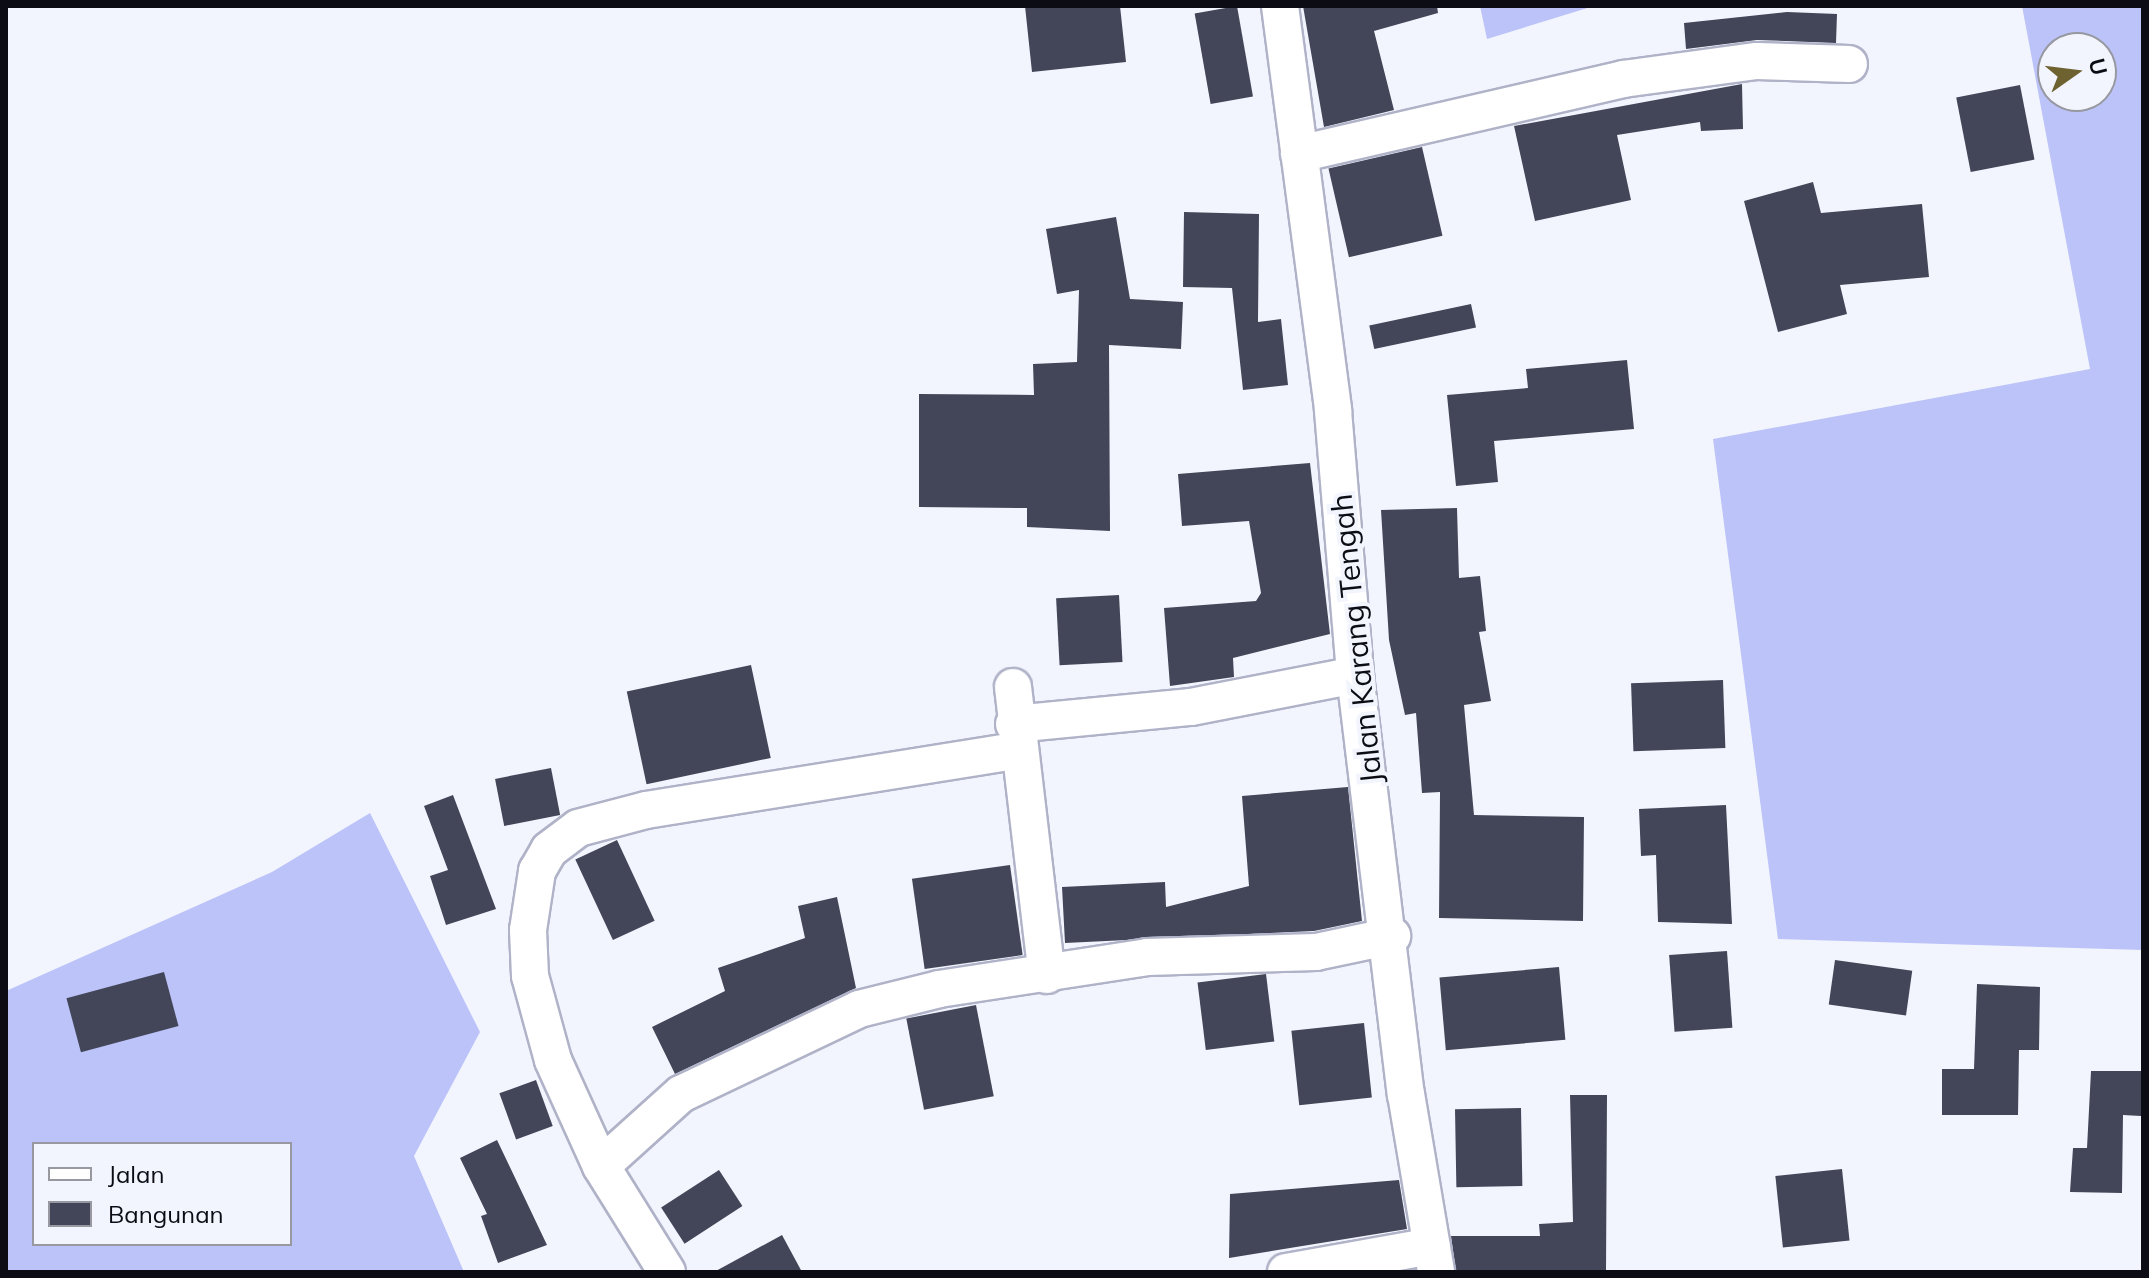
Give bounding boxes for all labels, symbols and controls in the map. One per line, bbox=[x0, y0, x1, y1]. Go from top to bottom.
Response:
north arrow bbox=[2037, 32, 2117, 112]
text: U bbox=[2083, 55, 2114, 78]
street label: Jalan Karang Tengah bbox=[1323, 492, 1389, 786]
legend bbox=[32, 1142, 292, 1246]
text: Jalan bbox=[108, 1159, 164, 1189]
text: Bangunan bbox=[108, 1199, 224, 1229]

